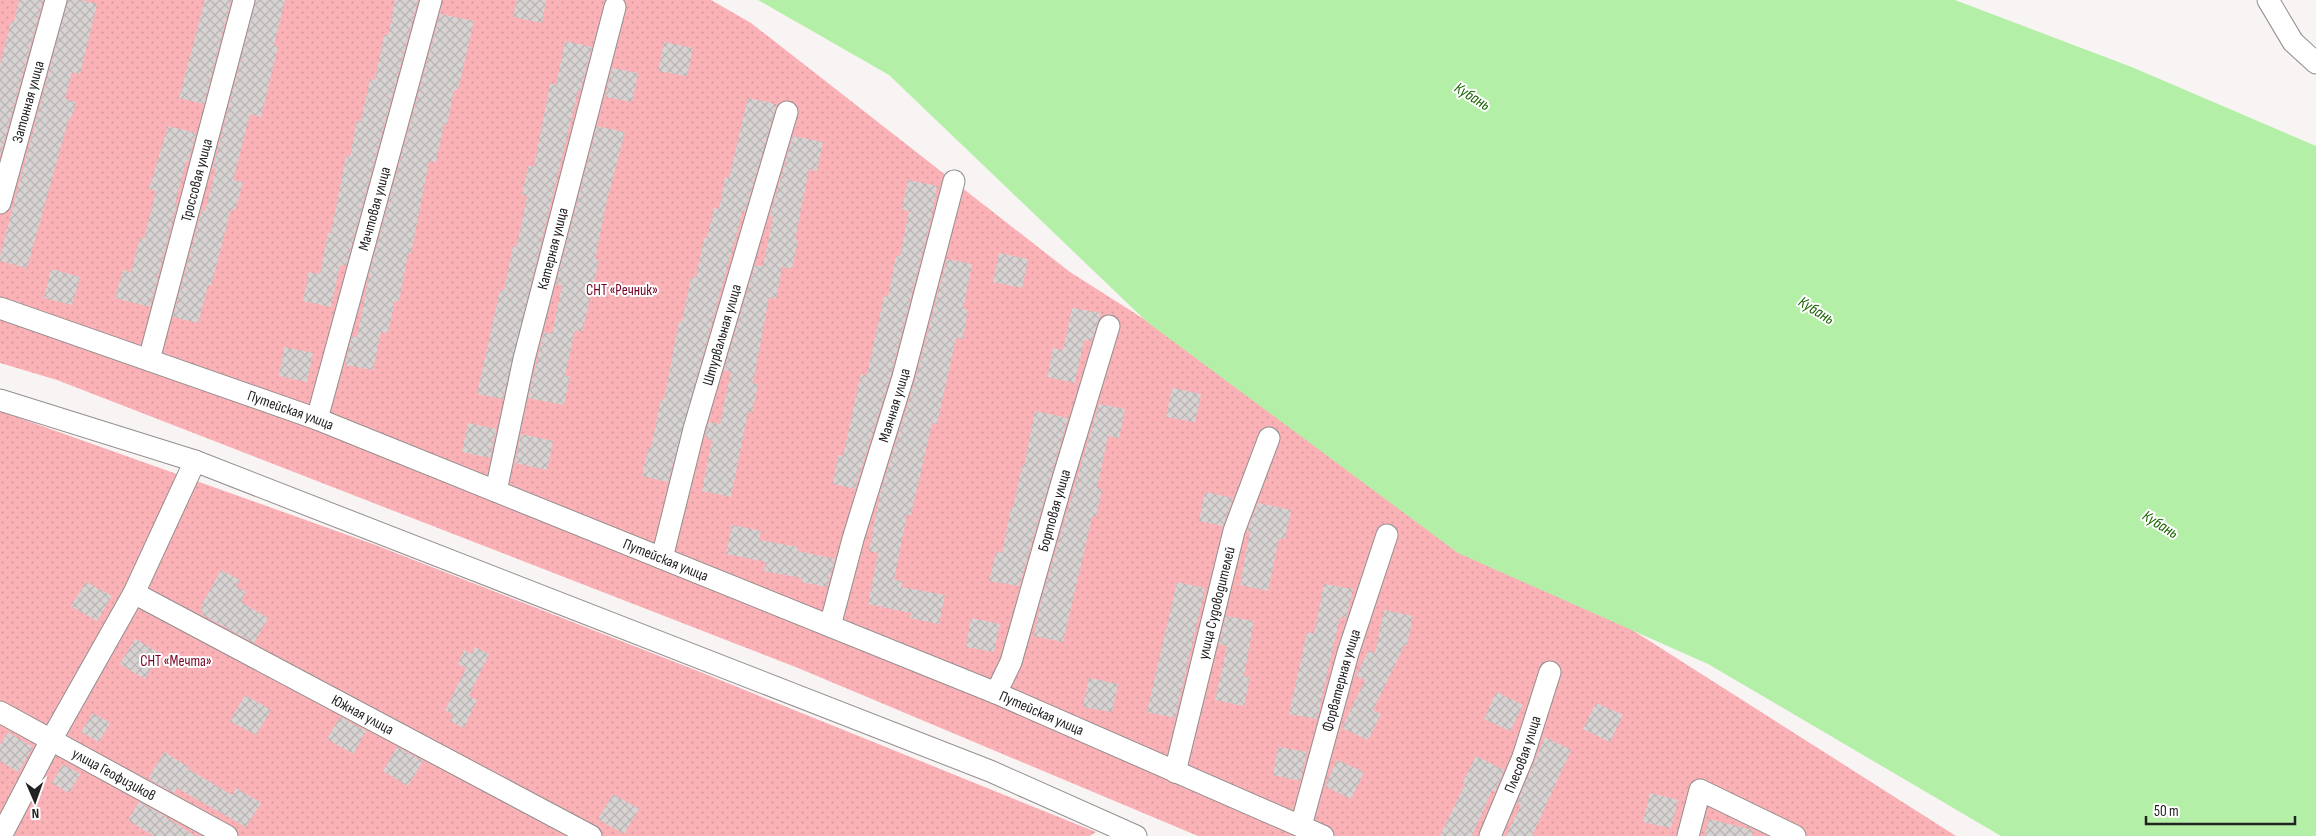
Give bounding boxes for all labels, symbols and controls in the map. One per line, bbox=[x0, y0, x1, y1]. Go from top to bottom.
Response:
street label: Затонная улица bbox=[8, 58, 48, 145]
water label: Кубань bbox=[1451, 79, 1493, 115]
street label: Троссовая улица bbox=[176, 136, 217, 224]
street label: Мачтовая улица bbox=[354, 164, 395, 253]
street label: Катерная улица bbox=[533, 205, 572, 292]
park label: СНТ «Речник» bbox=[586, 281, 658, 300]
street label: Штурвальная улица bbox=[698, 282, 746, 388]
water label: Кубань bbox=[1795, 293, 1837, 329]
street label: Маячная улица bbox=[874, 366, 914, 444]
street label: Путейская улица bbox=[245, 386, 337, 434]
street label: Бортовая улица bbox=[1033, 467, 1075, 554]
water label: Кубань bbox=[2139, 507, 2181, 543]
street label: Путейская улица bbox=[620, 534, 711, 586]
street label: улица Судоводителей bbox=[1193, 545, 1239, 661]
street label: Форватерная улица bbox=[1318, 627, 1365, 734]
park label: СНТ «Мечта» bbox=[140, 652, 212, 671]
street label: Путейская улица bbox=[997, 686, 1087, 740]
street label: Южная улица bbox=[328, 690, 397, 739]
street label: Плесовая улица bbox=[1500, 713, 1545, 796]
street label: улица Геофизиков bbox=[69, 744, 159, 805]
north arrow bbox=[10, 776, 60, 826]
scale bar bbox=[2146, 794, 2295, 826]
text: 50 m bbox=[2154, 802, 2179, 821]
text: N bbox=[31, 805, 39, 822]

